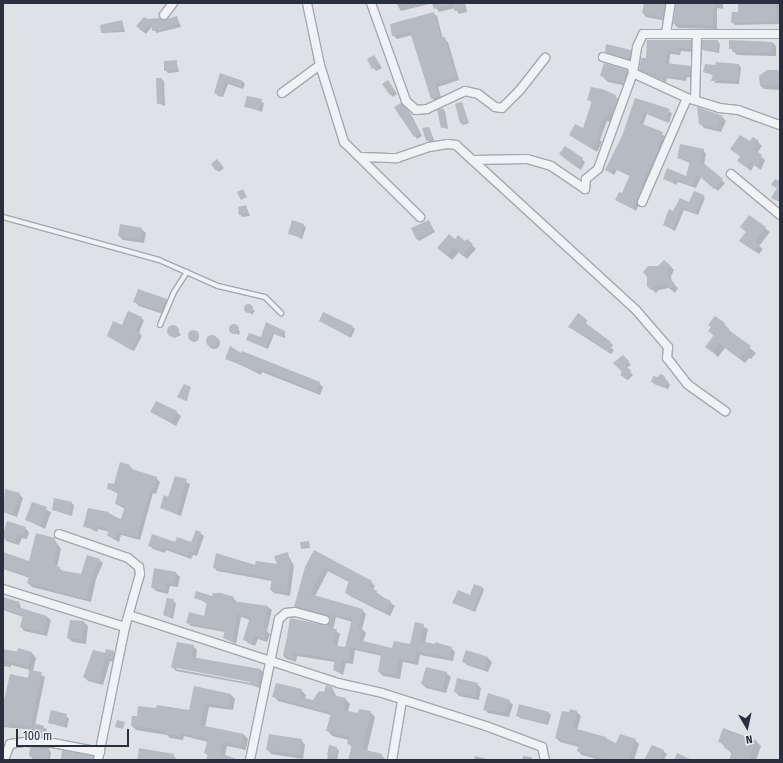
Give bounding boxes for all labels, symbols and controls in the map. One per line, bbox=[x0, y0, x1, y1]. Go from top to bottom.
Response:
north arrow bbox=[727, 707, 767, 747]
scale bar bbox=[18, 721, 131, 747]
text: 100 m bbox=[23, 729, 52, 743]
text: N bbox=[745, 732, 753, 746]

